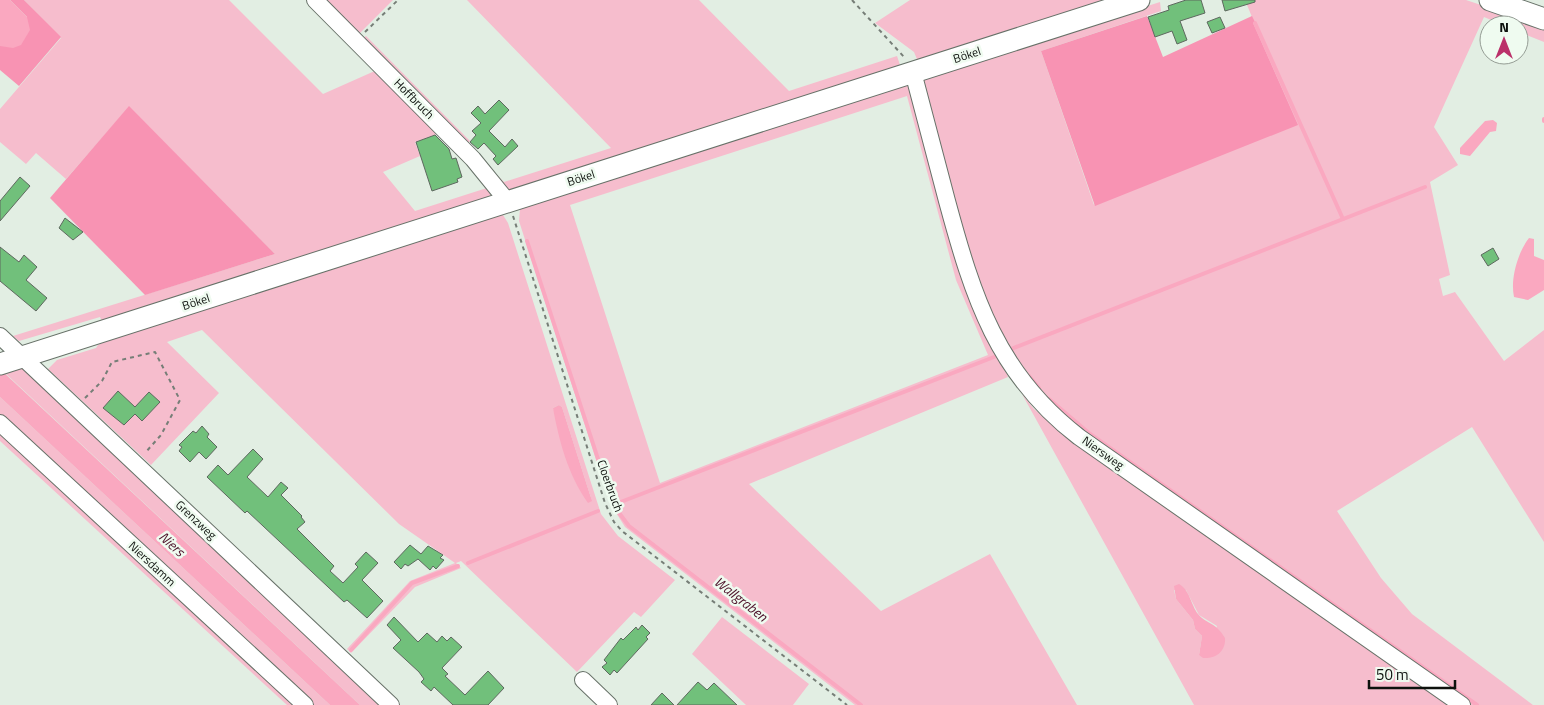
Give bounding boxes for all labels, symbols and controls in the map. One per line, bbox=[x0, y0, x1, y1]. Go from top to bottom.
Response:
north arrow bbox=[1479, 15, 1529, 65]
text: N bbox=[1499, 16, 1509, 37]
street label: Bökel bbox=[951, 41, 983, 68]
street label: Hoffbruch bbox=[390, 74, 439, 123]
street label: Bökel bbox=[565, 164, 597, 191]
street label: Bökel bbox=[180, 288, 212, 315]
street label: Niersweg bbox=[1078, 431, 1128, 474]
street label: Cloerbruch bbox=[592, 457, 629, 515]
street label: Grenzweg bbox=[171, 495, 221, 544]
water label: Niers bbox=[155, 526, 191, 562]
street label: Niersdamm bbox=[124, 537, 180, 591]
water label: Wallgraben bbox=[710, 571, 773, 627]
scale bar bbox=[1369, 658, 1455, 690]
text: 50 m bbox=[1376, 663, 1409, 686]

